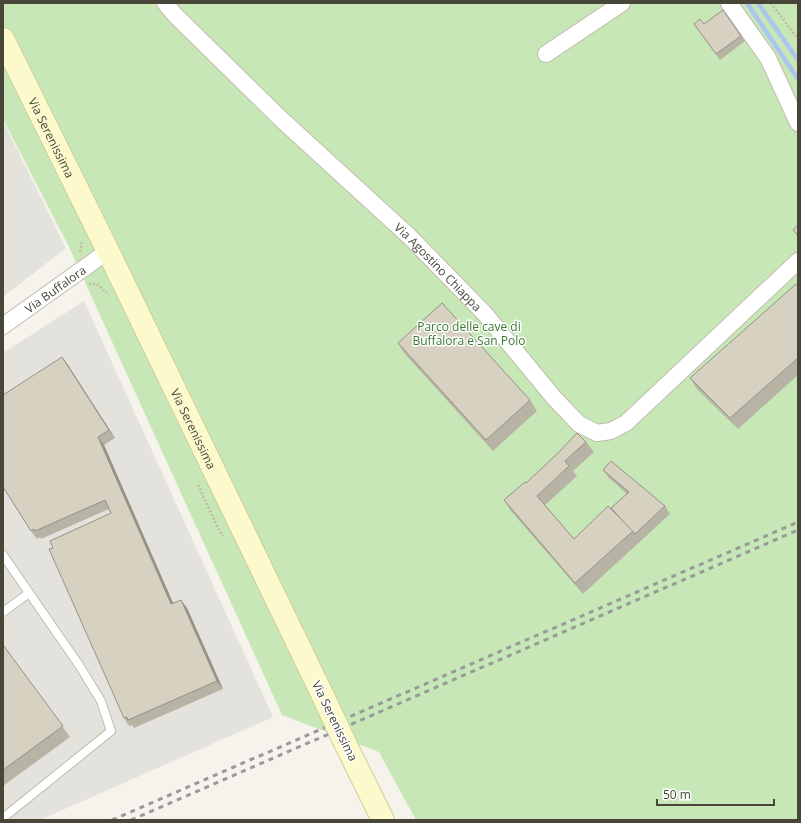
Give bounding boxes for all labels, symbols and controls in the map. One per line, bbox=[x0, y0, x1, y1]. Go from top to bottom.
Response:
street label: Via Serenissima bbox=[25, 95, 79, 181]
street label: Via Agostino Chiappa bbox=[391, 219, 486, 315]
street label: Via Buffalora bbox=[21, 261, 89, 317]
park label: Parco delle cave di Buffalora e San Polo bbox=[412, 318, 526, 349]
street label: Via Serenissima bbox=[167, 386, 221, 472]
street label: Via Serenissima bbox=[308, 678, 362, 764]
scale bar bbox=[657, 781, 774, 807]
text: 50 m bbox=[663, 786, 691, 803]

